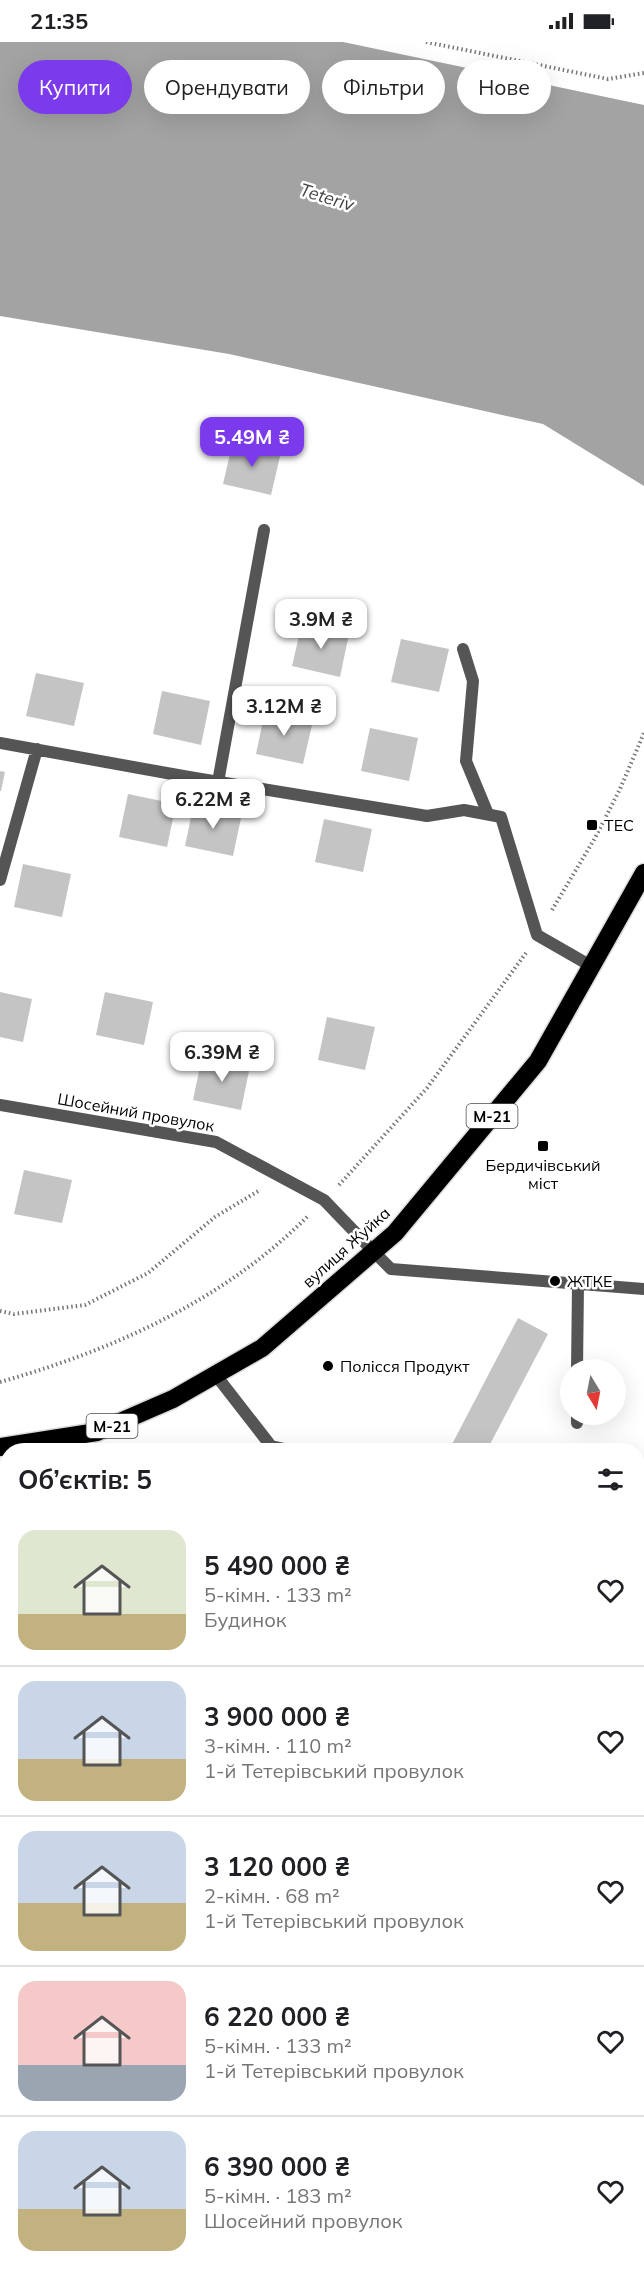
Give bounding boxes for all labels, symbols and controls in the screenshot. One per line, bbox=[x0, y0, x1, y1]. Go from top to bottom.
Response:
text: 21:35 bbox=[30, 7, 88, 35]
chip: Купити bbox=[18, 60, 132, 114]
chip: Орендувати bbox=[144, 60, 310, 114]
chip: Фільтри bbox=[322, 60, 445, 114]
chip: Нове bbox=[457, 60, 551, 114]
water label: Teteriv bbox=[297, 178, 358, 217]
pin: 5.49M ₴ bbox=[197, 417, 307, 468]
text: 5.49M ₴ bbox=[214, 424, 290, 449]
pin: 3.9M ₴ bbox=[272, 599, 370, 650]
text: 3.9M ₴ bbox=[289, 606, 353, 631]
pin: 3.12M ₴ bbox=[229, 686, 339, 737]
text: 3.12M ₴ bbox=[246, 693, 322, 718]
pin: 6.22M ₴ bbox=[158, 779, 268, 830]
text: 6.22M ₴ bbox=[175, 786, 251, 811]
place label: ТЕС bbox=[604, 815, 634, 835]
marker: ТЕС bbox=[585, 818, 599, 832]
pin: 6.39M ₴ bbox=[167, 1032, 277, 1083]
text: 6.39M ₴ bbox=[184, 1039, 260, 1064]
street label: Шосейний провулок bbox=[56, 1088, 216, 1136]
road number: М-21 bbox=[466, 1104, 518, 1128]
marker: Бердичівський міст bbox=[536, 1139, 550, 1153]
place label: Бердичівський міст bbox=[485, 1155, 601, 1193]
street label: вулиця Жуйка bbox=[298, 1202, 394, 1292]
place label: ЖТКЕ bbox=[567, 1271, 613, 1291]
marker: ЖТКЕ bbox=[548, 1274, 562, 1288]
place label: Полісся Продукт bbox=[340, 1356, 470, 1376]
marker: Полісся Продукт bbox=[321, 1359, 335, 1373]
north arrow bbox=[560, 1359, 626, 1425]
map controls bbox=[560, 1359, 626, 1425]
road number: М-21 bbox=[86, 1414, 138, 1438]
text: Об’єктів: 5 bbox=[18, 1463, 152, 1496]
icon: filters bbox=[594, 1463, 627, 1496]
text: 5 490 000 ₴ bbox=[204, 1549, 350, 1582]
icon: home bbox=[66, 1554, 138, 1626]
icon: heart bbox=[594, 1574, 627, 1607]
text: 5-кімн. · 133 m² bbox=[204, 1582, 352, 1607]
text: Будинок bbox=[204, 1607, 287, 1632]
text: 3 900 000 ₴ bbox=[204, 1700, 350, 1733]
icon: home bbox=[66, 1705, 138, 1777]
icon: heart bbox=[594, 1725, 627, 1758]
text: 3-кімн. · 110 m² bbox=[204, 1733, 352, 1758]
text: 1-й Тетерівський провулок bbox=[204, 1758, 464, 1783]
text: 3 120 000 ₴ bbox=[204, 1850, 350, 1883]
icon: home bbox=[66, 1855, 138, 1927]
icon: heart bbox=[594, 1875, 627, 1908]
text: 2-кімн. · 68 m² bbox=[204, 1883, 340, 1908]
text: 1-й Тетерівський провулок bbox=[204, 1908, 464, 1933]
text: 6 220 000 ₴ bbox=[204, 2000, 350, 2033]
icon: home bbox=[66, 2005, 138, 2077]
icon: heart bbox=[594, 2025, 627, 2058]
text: 5-кімн. · 133 m² bbox=[204, 2033, 352, 2058]
text: 1-й Тетерівський провулок bbox=[204, 2058, 464, 2083]
text: 6 390 000 ₴ bbox=[204, 2150, 350, 2183]
icon: home bbox=[66, 2155, 138, 2227]
icon: heart bbox=[594, 2175, 627, 2208]
text: 5-кімн. · 183 m² bbox=[204, 2183, 352, 2208]
text: Шосейний провулок bbox=[204, 2208, 403, 2233]

